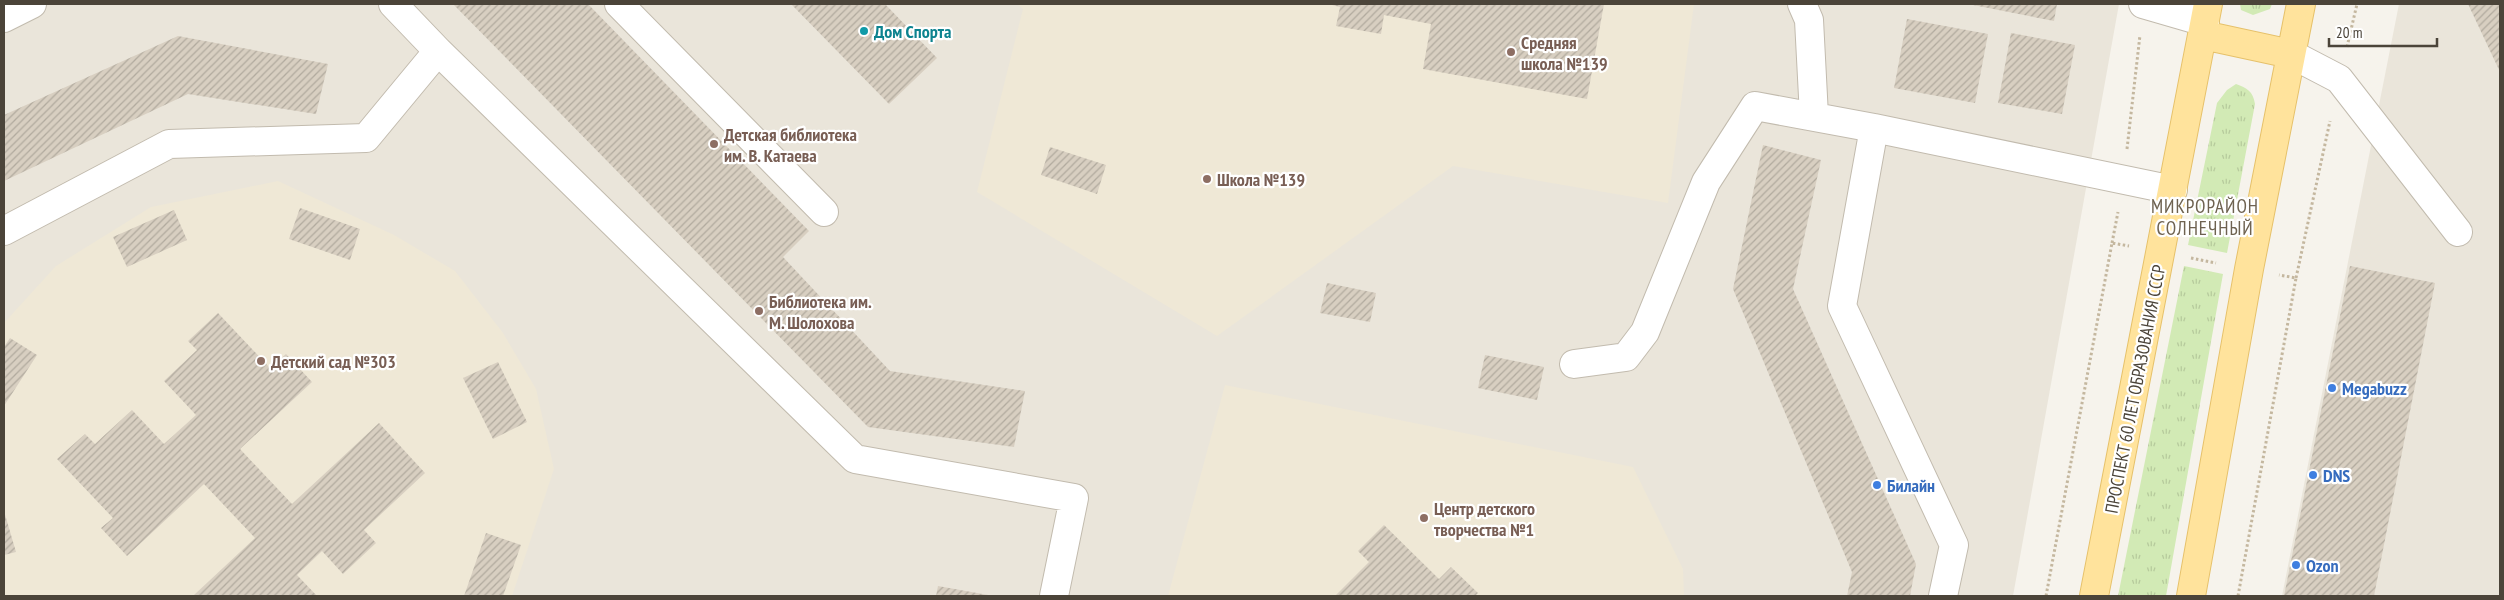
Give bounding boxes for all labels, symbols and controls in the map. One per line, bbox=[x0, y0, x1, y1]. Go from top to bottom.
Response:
scale bar bbox=[2329, 15, 2436, 47]
place label: Дом Спорта bbox=[874, 20, 951, 43]
text: 20 m bbox=[2336, 23, 2362, 42]
marker: Дом Спорта bbox=[858, 25, 870, 37]
place label: Средняя школа №139 bbox=[1521, 31, 1608, 75]
marker: Средняя школа №139 bbox=[1505, 46, 1517, 58]
place label: Детская библиотека им. В. Катаева bbox=[724, 123, 857, 167]
marker: Детская библиотека им. В. Катаева bbox=[708, 138, 720, 150]
place label: Школа №139 bbox=[1217, 168, 1305, 191]
marker: Школа №139 bbox=[1201, 173, 1213, 185]
district label: МИКРОРАЙОН СОЛНЕЧНЫЙ bbox=[2151, 194, 2259, 240]
street label: ПРОСПЕКТ 60 ЛЕТ ОБРАЗОВАНИЯ СССР bbox=[2100, 263, 2170, 515]
place label: Библиотека им. М. Шолохова bbox=[769, 290, 872, 334]
marker: Библиотека им. М. Шолохова bbox=[753, 305, 765, 317]
place label: Детский сад №303 bbox=[271, 350, 396, 373]
marker: Детский сад №303 bbox=[255, 355, 267, 367]
place label: Megabuzz bbox=[2342, 377, 2407, 400]
marker: Megabuzz bbox=[2326, 382, 2338, 394]
place label: DNS bbox=[2323, 464, 2350, 487]
marker: DNS bbox=[2307, 469, 2319, 481]
place label: Билайн bbox=[1887, 474, 1935, 497]
marker: Билайн bbox=[1871, 479, 1883, 491]
place label: Центр детского творчества №1 bbox=[1434, 497, 1535, 541]
marker: Центр детского творчества №1 bbox=[1418, 512, 1430, 524]
place label: Ozon bbox=[2306, 554, 2339, 577]
marker: Ozon bbox=[2290, 559, 2302, 571]

